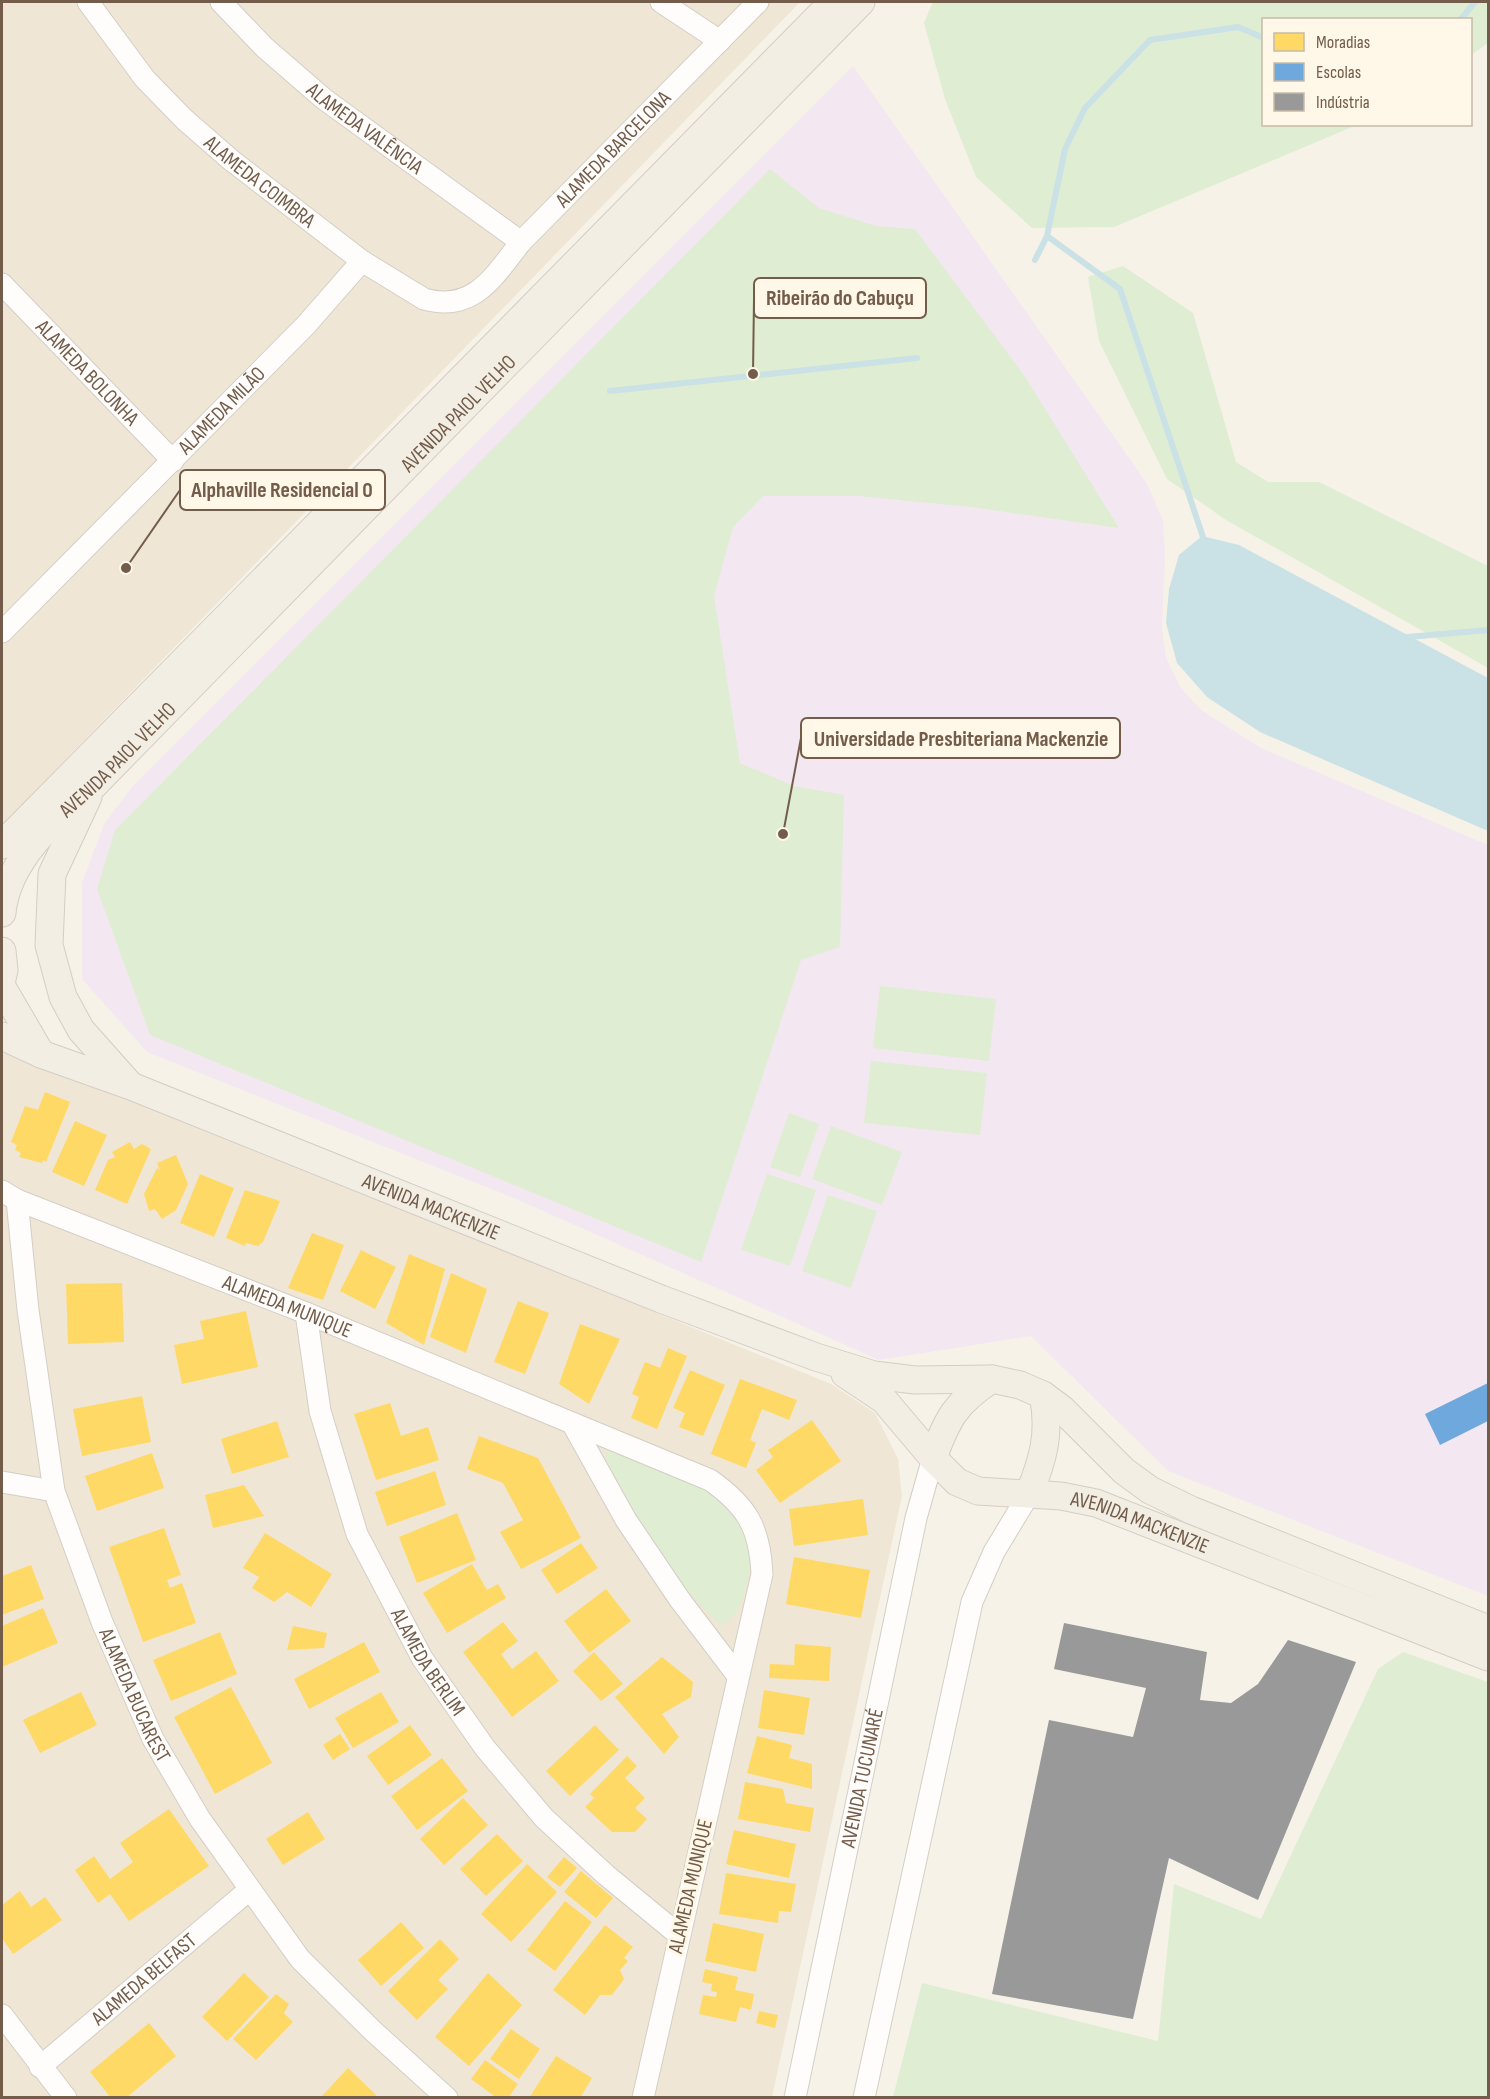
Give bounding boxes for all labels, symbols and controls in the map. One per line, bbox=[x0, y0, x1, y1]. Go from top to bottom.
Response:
legend bbox=[1262, 18, 1472, 126]
text: Moradias bbox=[1316, 32, 1370, 53]
text: Escolas bbox=[1316, 62, 1361, 83]
street label: ALAMEDA VALÊNCIA bbox=[301, 77, 428, 180]
street label: ALAMEDA BARCELONA bbox=[550, 85, 677, 213]
text: Indústria bbox=[1316, 92, 1370, 113]
street label: ALAMEDA COIMBRA bbox=[198, 130, 321, 234]
callout: Ribeirão do Cabuçu bbox=[754, 278, 926, 318]
text: Ribeirão do Cabuçu bbox=[766, 285, 914, 312]
street label: ALAMEDA BOLONHA bbox=[30, 314, 145, 432]
street label: AVENIDA PAIOL VELHO bbox=[395, 350, 521, 478]
street label: ALAMEDA MILÃO bbox=[172, 362, 271, 460]
callout: Alphaville Residencial 0 bbox=[180, 470, 385, 510]
text: Alphaville Residencial 0 bbox=[190, 477, 373, 504]
street label: AVENIDA PAIOL VELHO bbox=[53, 697, 181, 823]
callout: Universidade Presbiteriana Mackenzie bbox=[801, 718, 1120, 758]
text: Universidade Presbiteriana Mackenzie bbox=[814, 726, 1108, 753]
street label: AVENIDA MACKENZIE bbox=[358, 1168, 503, 1246]
street label: ALAMEDA MUNIQUE bbox=[218, 1269, 356, 1344]
street label: AVENIDA MACKENZIE bbox=[1068, 1486, 1213, 1559]
street label: ALAMEDA BERLIM bbox=[385, 1603, 471, 1721]
street label: ALAMEDA BUCAREST bbox=[93, 1624, 176, 1767]
street label: AVENIDA TUCUNARÉ bbox=[835, 1706, 889, 1851]
street label: ALAMEDA MUNIQUE bbox=[663, 1817, 718, 1956]
street label: ALAMEDA BELFAST bbox=[86, 1928, 202, 2032]

